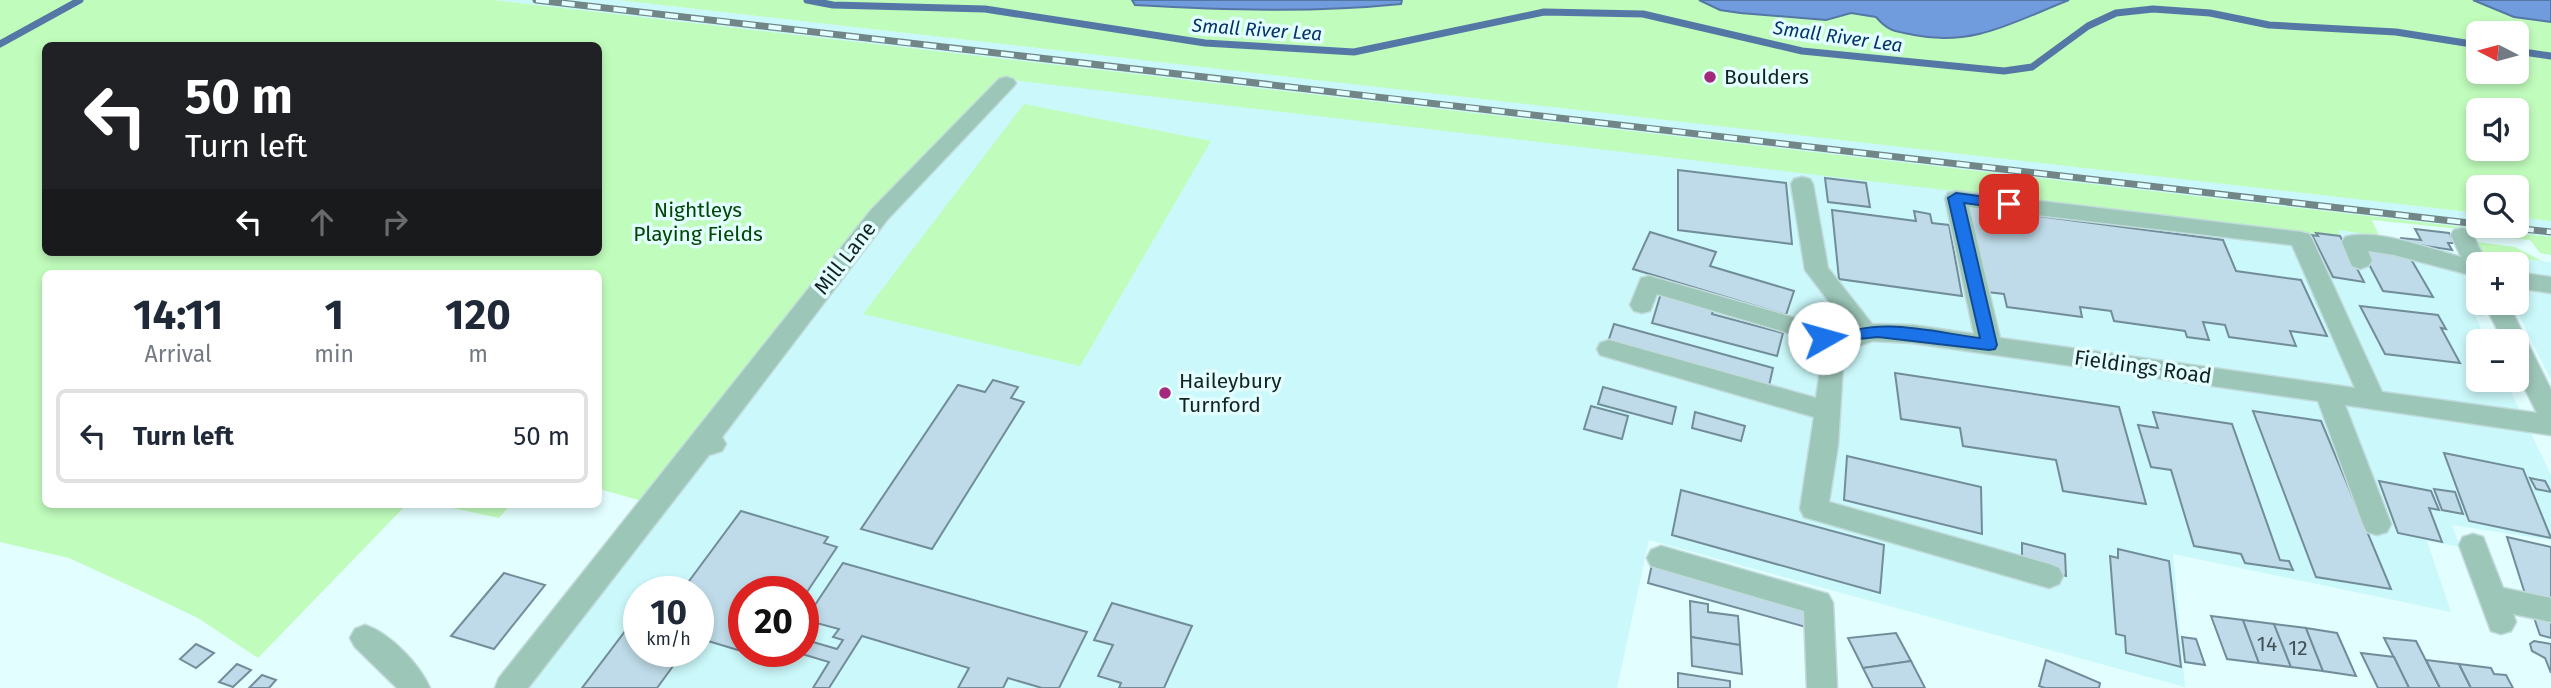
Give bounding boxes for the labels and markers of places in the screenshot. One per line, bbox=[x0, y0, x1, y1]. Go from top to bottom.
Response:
place label: Boulders bbox=[1724, 64, 1809, 90]
marker: Boulders bbox=[1702, 69, 1718, 85]
pin bbox=[1979, 174, 2039, 234]
place label: Haileybury Turnford bbox=[1179, 368, 1282, 418]
marker: Haileybury Turnford bbox=[1157, 385, 1173, 401]

